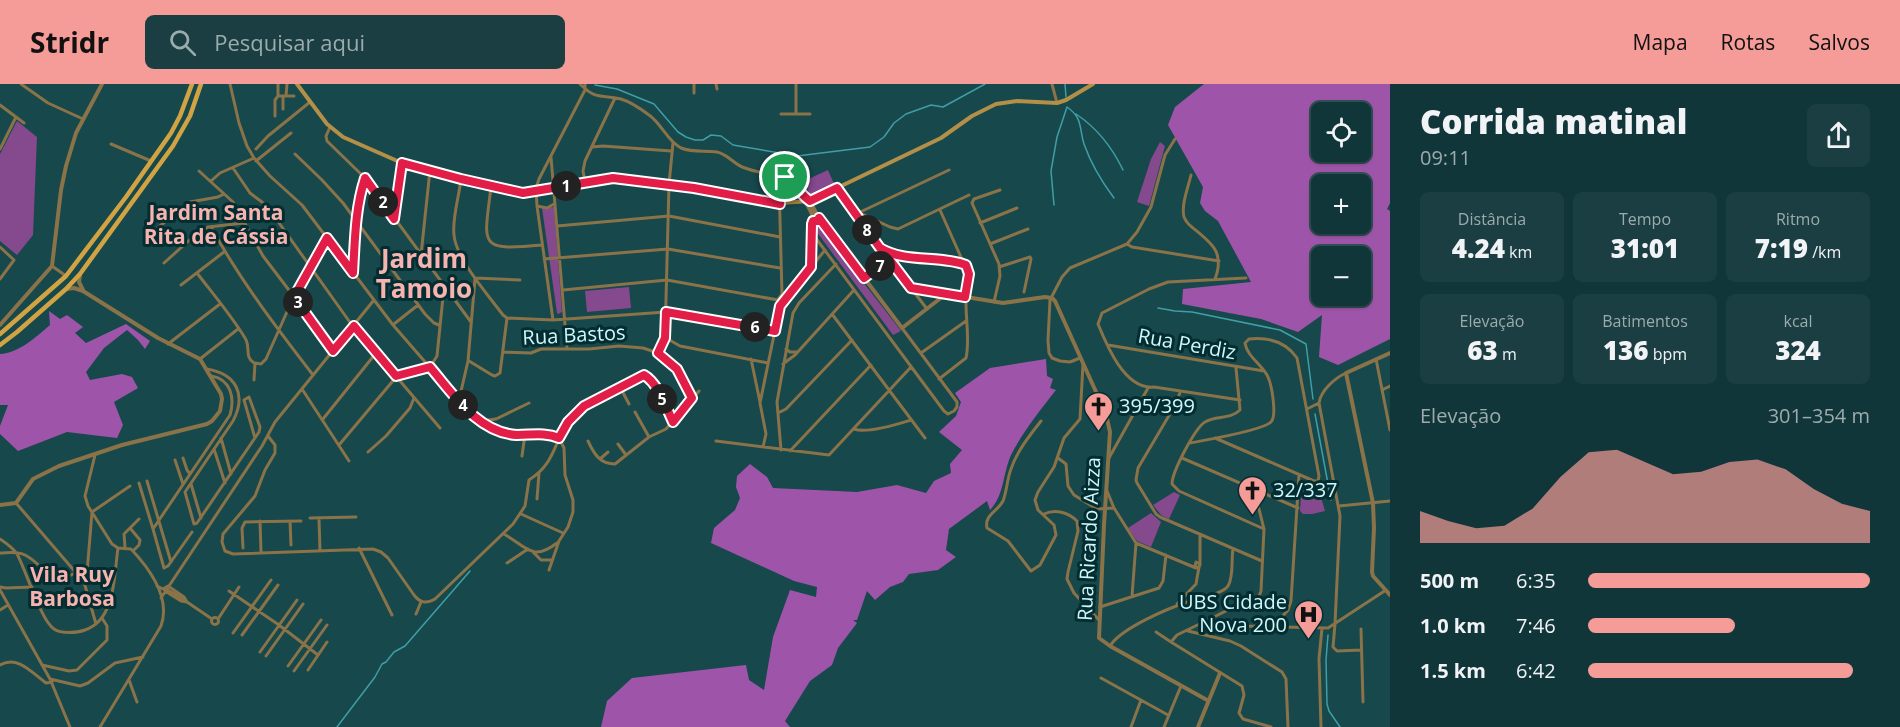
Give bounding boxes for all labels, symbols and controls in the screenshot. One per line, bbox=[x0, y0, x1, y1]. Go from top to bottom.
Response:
search box bbox=[145, 15, 565, 69]
text: Stridr bbox=[30, 23, 109, 61]
icon: search bbox=[166, 26, 199, 59]
text: Pesquisar aqui bbox=[214, 27, 365, 57]
text: Mapa bbox=[1633, 28, 1688, 56]
text: Rotas bbox=[1721, 28, 1775, 56]
text: Salvos bbox=[1808, 28, 1870, 56]
text: Corrida matinal bbox=[1420, 99, 1687, 144]
map controls bbox=[1311, 102, 1371, 306]
button: locate bbox=[1311, 102, 1371, 162]
button: share bbox=[1807, 104, 1870, 167]
text: 09:11 bbox=[1420, 144, 1471, 171]
pin bbox=[759, 151, 810, 202]
icon: arrive bbox=[768, 160, 801, 193]
pin: 1 bbox=[551, 171, 581, 201]
button: + bbox=[1311, 174, 1371, 234]
text: 1 bbox=[561, 175, 571, 197]
pin: 2 bbox=[368, 187, 398, 217]
text: 2 bbox=[378, 191, 388, 213]
district label: Jardim Santa Rita de Cássia bbox=[144, 198, 288, 250]
text: Distância bbox=[1458, 208, 1526, 230]
text: Tempo bbox=[1619, 208, 1671, 230]
text: Ritmo bbox=[1776, 208, 1820, 230]
pin: 8 bbox=[852, 215, 882, 245]
text: 8 bbox=[862, 219, 872, 241]
text: 4.24 bbox=[1452, 230, 1505, 266]
text: 31:01 bbox=[1611, 230, 1679, 266]
text: 7:19 bbox=[1755, 230, 1808, 266]
district label: Jardim Tamoio bbox=[376, 240, 472, 306]
text: km bbox=[1505, 241, 1532, 263]
text: /km bbox=[1808, 241, 1841, 263]
button: − bbox=[1311, 246, 1371, 306]
pin: 7 bbox=[865, 251, 895, 281]
text: 7 bbox=[875, 255, 885, 277]
pin: 3 bbox=[283, 287, 313, 317]
text: 3 bbox=[293, 291, 303, 313]
text: Elevação bbox=[1460, 310, 1524, 332]
text: Batimentos bbox=[1602, 310, 1688, 332]
text: kcal bbox=[1784, 310, 1813, 332]
pin: 6 bbox=[740, 312, 770, 342]
text: 6 bbox=[750, 316, 760, 338]
street label: Rua Bastos bbox=[522, 318, 626, 351]
street label: Rua Perdiz bbox=[1136, 322, 1238, 365]
text: 63 bbox=[1467, 332, 1498, 368]
text: 136 bbox=[1603, 332, 1649, 368]
text: 324 bbox=[1775, 332, 1821, 368]
text: m bbox=[1498, 343, 1517, 365]
text: bpm bbox=[1649, 343, 1687, 365]
pin: 5 bbox=[647, 384, 677, 414]
text: 5 bbox=[657, 388, 667, 410]
pin: 4 bbox=[448, 390, 478, 420]
church icon: 395/399 bbox=[1082, 390, 1114, 432]
place label: 395/399 bbox=[1119, 392, 1195, 419]
text: 4 bbox=[458, 394, 468, 416]
text: Elevação bbox=[1420, 402, 1501, 429]
text: 301–354 m bbox=[1768, 402, 1870, 429]
street label: Rua Ricardo Aizza bbox=[1071, 456, 1106, 622]
church icon: 32/337 bbox=[1236, 474, 1268, 516]
place label: 32/337 bbox=[1273, 476, 1338, 503]
district label: Vila Ruy Barbosa bbox=[29, 560, 115, 612]
text: 500 m bbox=[1420, 567, 1479, 594]
text: 6:35 bbox=[1516, 567, 1556, 594]
place label: UBS Cidade Nova 200 bbox=[1179, 588, 1287, 638]
hospital icon: UBS Cidade Nova 200 bbox=[1292, 598, 1324, 640]
text: 1.0 km bbox=[1420, 612, 1486, 639]
text: 7:46 bbox=[1516, 612, 1556, 639]
text: 1.5 km bbox=[1420, 657, 1486, 684]
text: 6:42 bbox=[1516, 657, 1556, 684]

